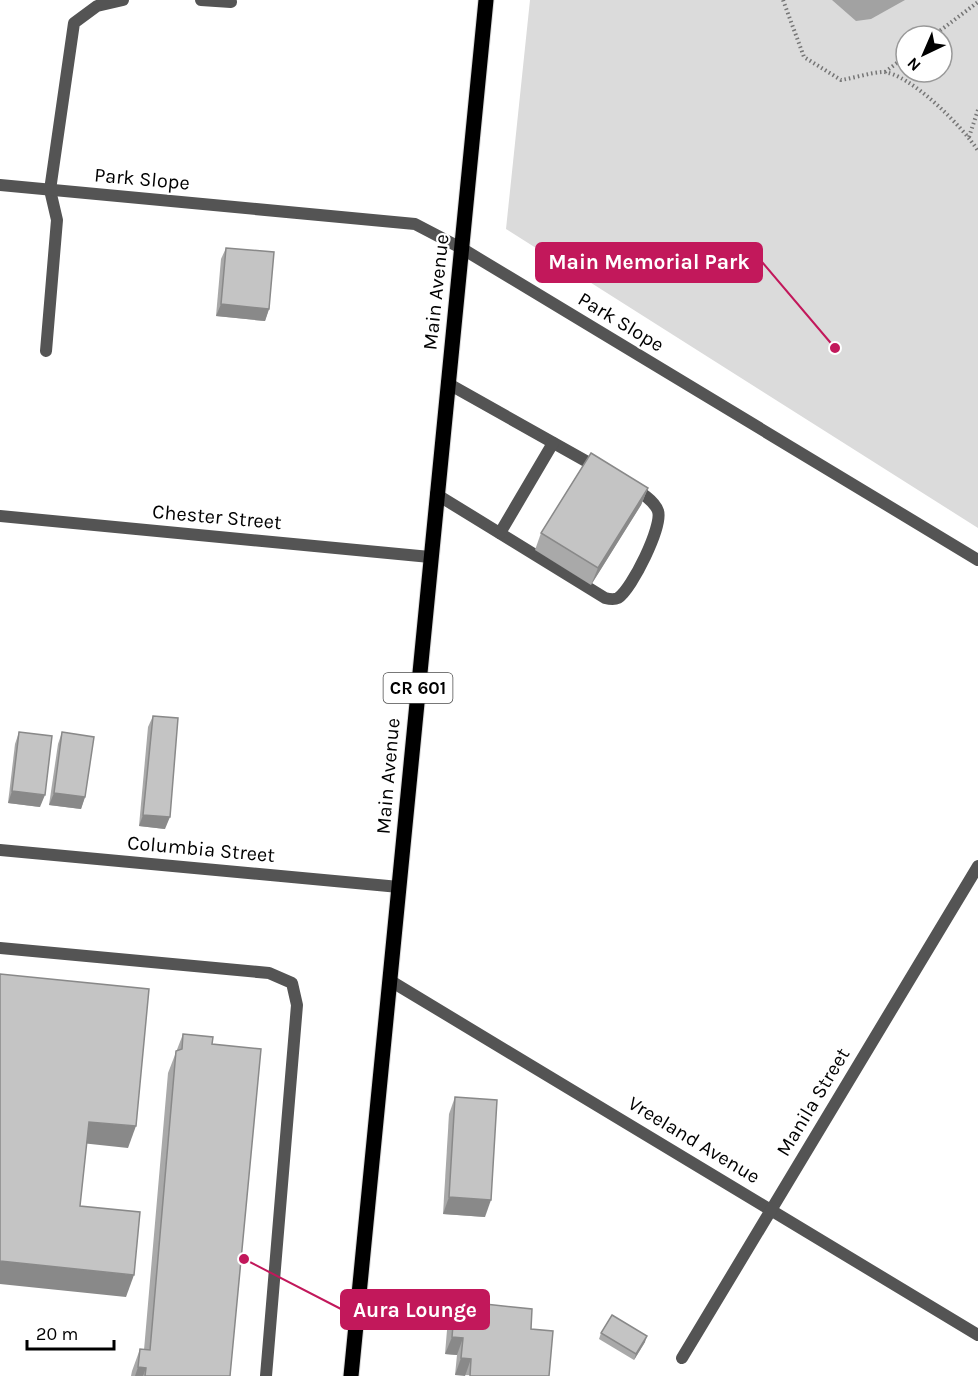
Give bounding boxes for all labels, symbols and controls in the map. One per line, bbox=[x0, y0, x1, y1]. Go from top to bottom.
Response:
north arrow bbox=[894, 24, 954, 84]
text: N bbox=[903, 54, 925, 75]
street label: Park Slope bbox=[93, 163, 191, 195]
street label: Main Avenue bbox=[418, 233, 454, 351]
callout: Main Memorial Park bbox=[536, 243, 762, 282]
text: Main Memorial Park bbox=[548, 250, 750, 274]
street label: Park Slope bbox=[574, 287, 668, 357]
street label: Chester Street bbox=[151, 500, 283, 534]
road number: CR 601 bbox=[384, 673, 452, 703]
street label: Main Avenue bbox=[371, 717, 405, 835]
street label: Columbia Street bbox=[126, 831, 276, 867]
street label: Manila Street bbox=[772, 1043, 855, 1160]
street label: Vreeland Avenue bbox=[624, 1092, 764, 1188]
callout: Aura Lounge bbox=[341, 1290, 489, 1329]
text: Aura Lounge bbox=[353, 1298, 477, 1322]
scale bar bbox=[27, 1313, 114, 1351]
text: 20 m bbox=[36, 1323, 78, 1345]

